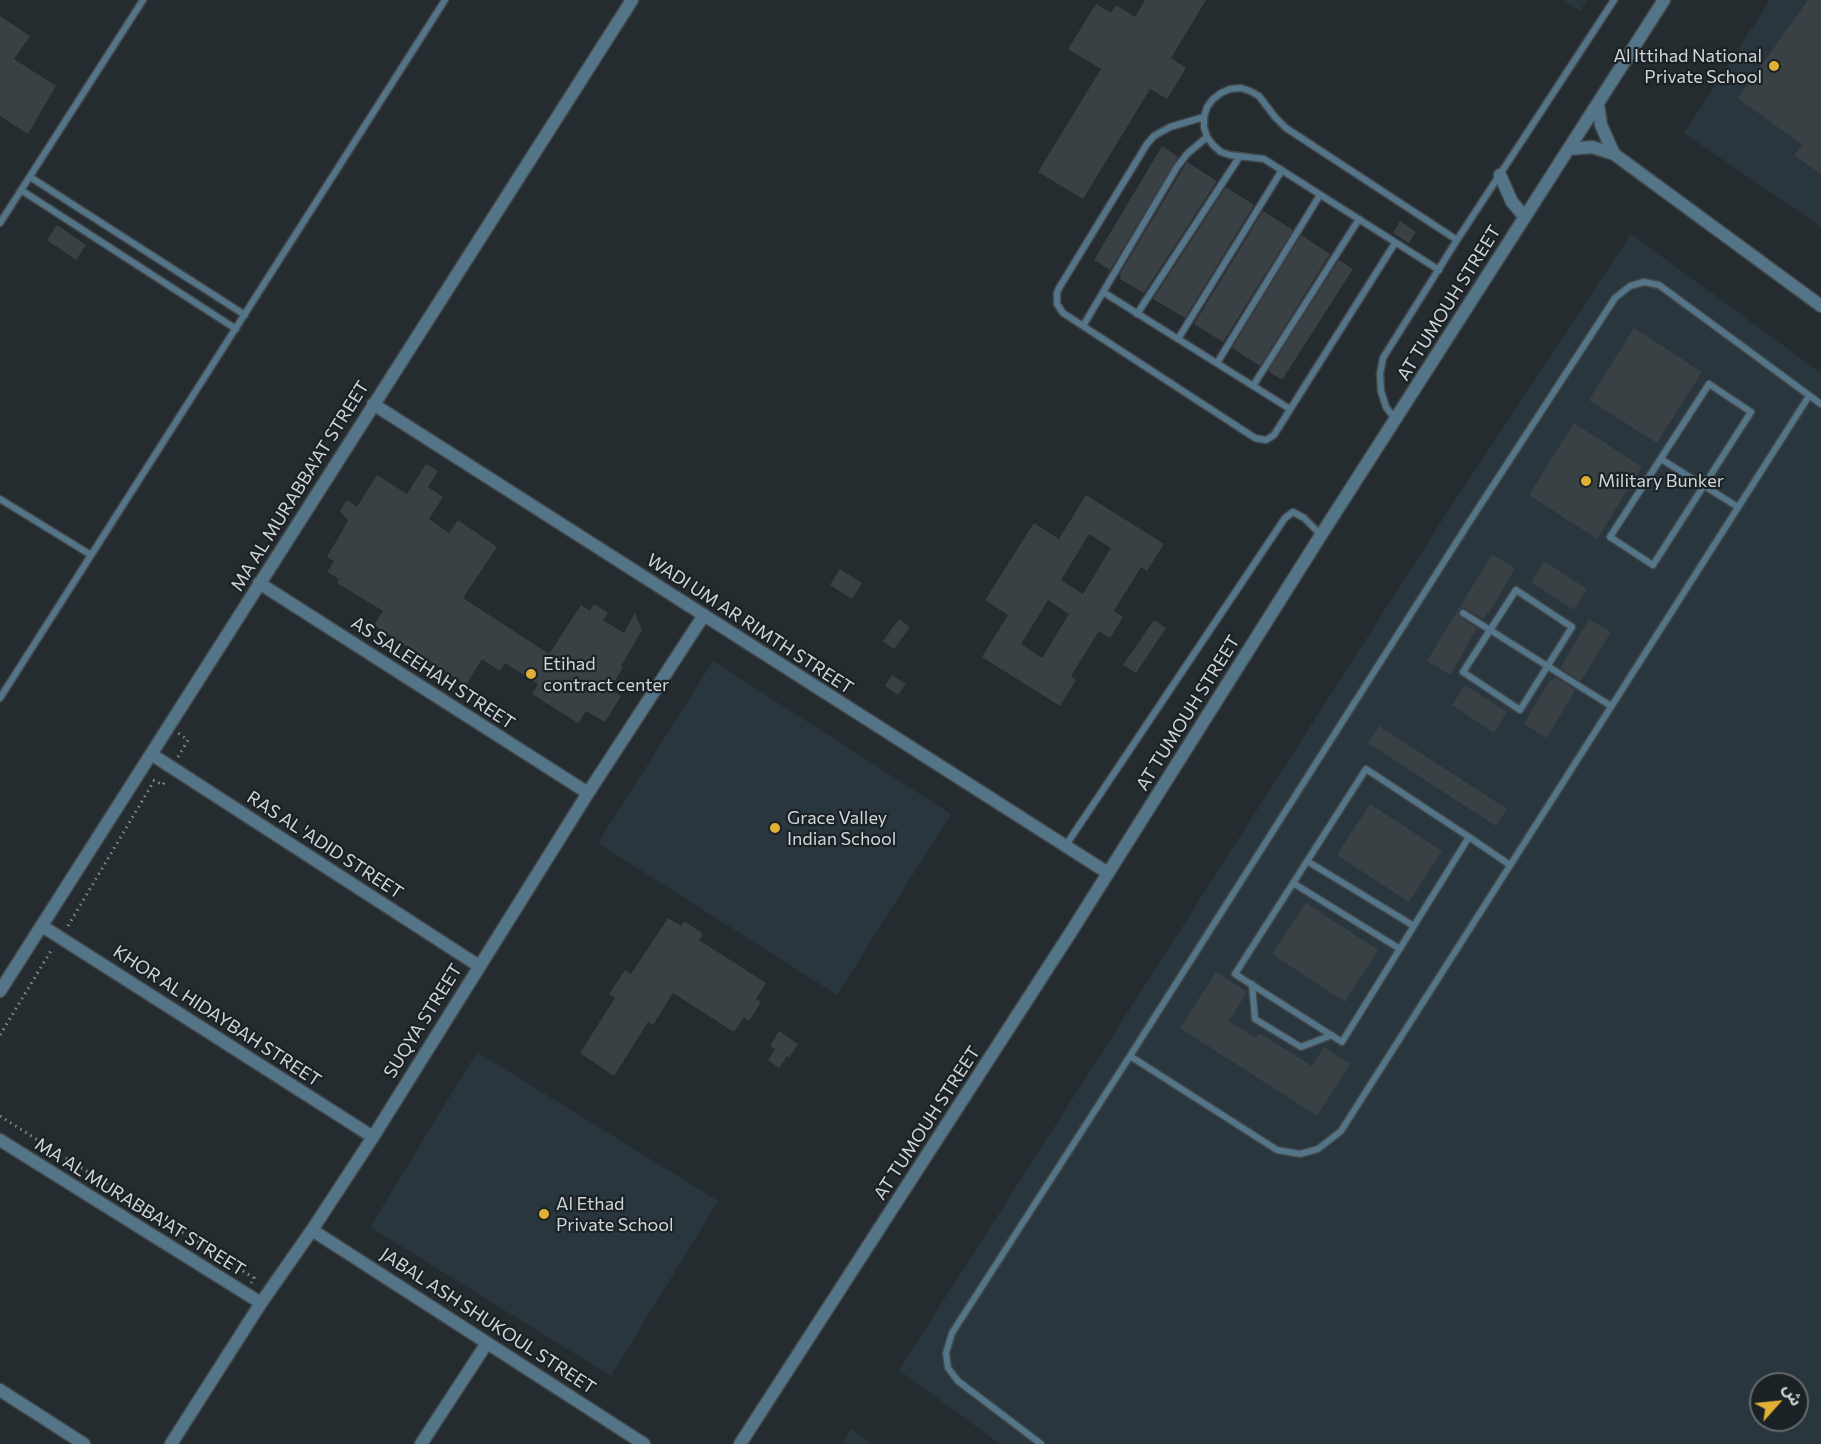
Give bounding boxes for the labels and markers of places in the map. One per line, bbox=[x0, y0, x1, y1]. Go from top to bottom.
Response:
place label: Al Ittihad National Private School bbox=[1614, 45, 1762, 88]
marker: Al Ittihad National Private School bbox=[1767, 59, 1781, 73]
place label: Military Bunker bbox=[1598, 470, 1724, 492]
marker: Military Bunker bbox=[1579, 474, 1593, 488]
place label: Etihad contract center bbox=[543, 653, 669, 696]
marker: Etihad contract center bbox=[524, 667, 538, 681]
place label: Grace Valley Indian School bbox=[787, 807, 896, 850]
marker: Grace Valley Indian School bbox=[768, 821, 782, 835]
place label: Al Ethad Private School bbox=[556, 1193, 674, 1236]
marker: Al Ethad Private School bbox=[537, 1207, 551, 1221]

